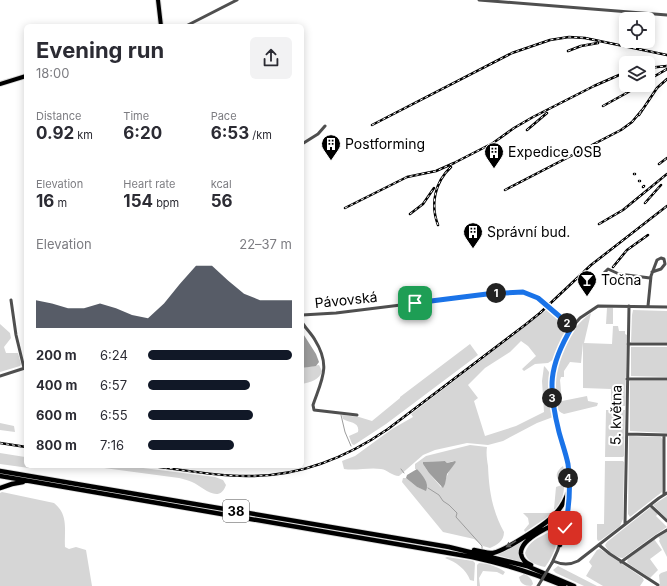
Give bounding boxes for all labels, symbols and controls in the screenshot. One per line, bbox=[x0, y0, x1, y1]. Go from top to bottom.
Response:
map controls bbox=[619, 12, 655, 92]
button: locate bbox=[619, 12, 655, 48]
text: Evening run bbox=[36, 37, 164, 63]
button: share bbox=[250, 37, 292, 79]
button: layers bbox=[619, 56, 655, 92]
text: 18:00 bbox=[36, 65, 69, 81]
text: Distance bbox=[36, 109, 81, 123]
text: Time bbox=[123, 109, 149, 123]
text: Pace bbox=[211, 109, 237, 123]
text: 0.92 bbox=[36, 123, 74, 143]
text: 6:20 bbox=[123, 123, 162, 143]
text: 6:53 bbox=[211, 123, 249, 143]
text: km bbox=[74, 128, 93, 142]
text: /km bbox=[249, 128, 272, 142]
building icon: Postforming bbox=[320, 133, 342, 161]
place label: Postforming bbox=[345, 135, 425, 152]
building icon: Expedice OSB bbox=[483, 141, 505, 169]
place label: Expedice OSB bbox=[508, 143, 602, 160]
text: Elevation bbox=[36, 177, 83, 191]
text: Heart rate bbox=[123, 177, 175, 191]
text: kcal bbox=[211, 177, 232, 191]
text: 16 bbox=[36, 191, 54, 211]
text: 154 bbox=[123, 191, 153, 211]
text: 56 bbox=[211, 191, 233, 211]
text: m bbox=[54, 196, 67, 210]
text: bpm bbox=[153, 196, 179, 210]
building icon: Správní bud. bbox=[462, 221, 484, 249]
place label: Správní bud. bbox=[487, 223, 570, 240]
text: Elevation bbox=[36, 236, 92, 252]
text: 22–37 m bbox=[239, 236, 292, 252]
bar icon: Točna bbox=[576, 269, 598, 297]
place label: Točna bbox=[601, 271, 641, 288]
pin: 1 bbox=[486, 283, 506, 303]
pin bbox=[398, 286, 432, 320]
text: 1 bbox=[494, 286, 498, 300]
street label: Pávovská bbox=[314, 288, 378, 311]
icon: arrive bbox=[404, 292, 426, 314]
pin: 2 bbox=[557, 313, 577, 333]
text: 2 bbox=[564, 316, 570, 330]
text: 200 m bbox=[36, 347, 77, 363]
text: 6:24 bbox=[100, 347, 128, 363]
text: 400 m bbox=[36, 377, 77, 393]
text: 6:57 bbox=[100, 377, 127, 393]
street label: 5. května bbox=[606, 385, 625, 445]
pin: 3 bbox=[542, 388, 562, 408]
text: 3 bbox=[548, 391, 556, 405]
text: 600 m bbox=[36, 407, 77, 423]
text: 6:55 bbox=[100, 407, 128, 423]
text: 800 m bbox=[36, 437, 77, 453]
text: 7:16 bbox=[100, 437, 124, 453]
pin: 4 bbox=[558, 468, 578, 488]
text: 4 bbox=[564, 471, 572, 485]
road number: 38 bbox=[223, 500, 249, 522]
pin bbox=[548, 511, 582, 545]
icon: check bbox=[554, 517, 576, 539]
one-way arrow bbox=[505, 541, 517, 548]

